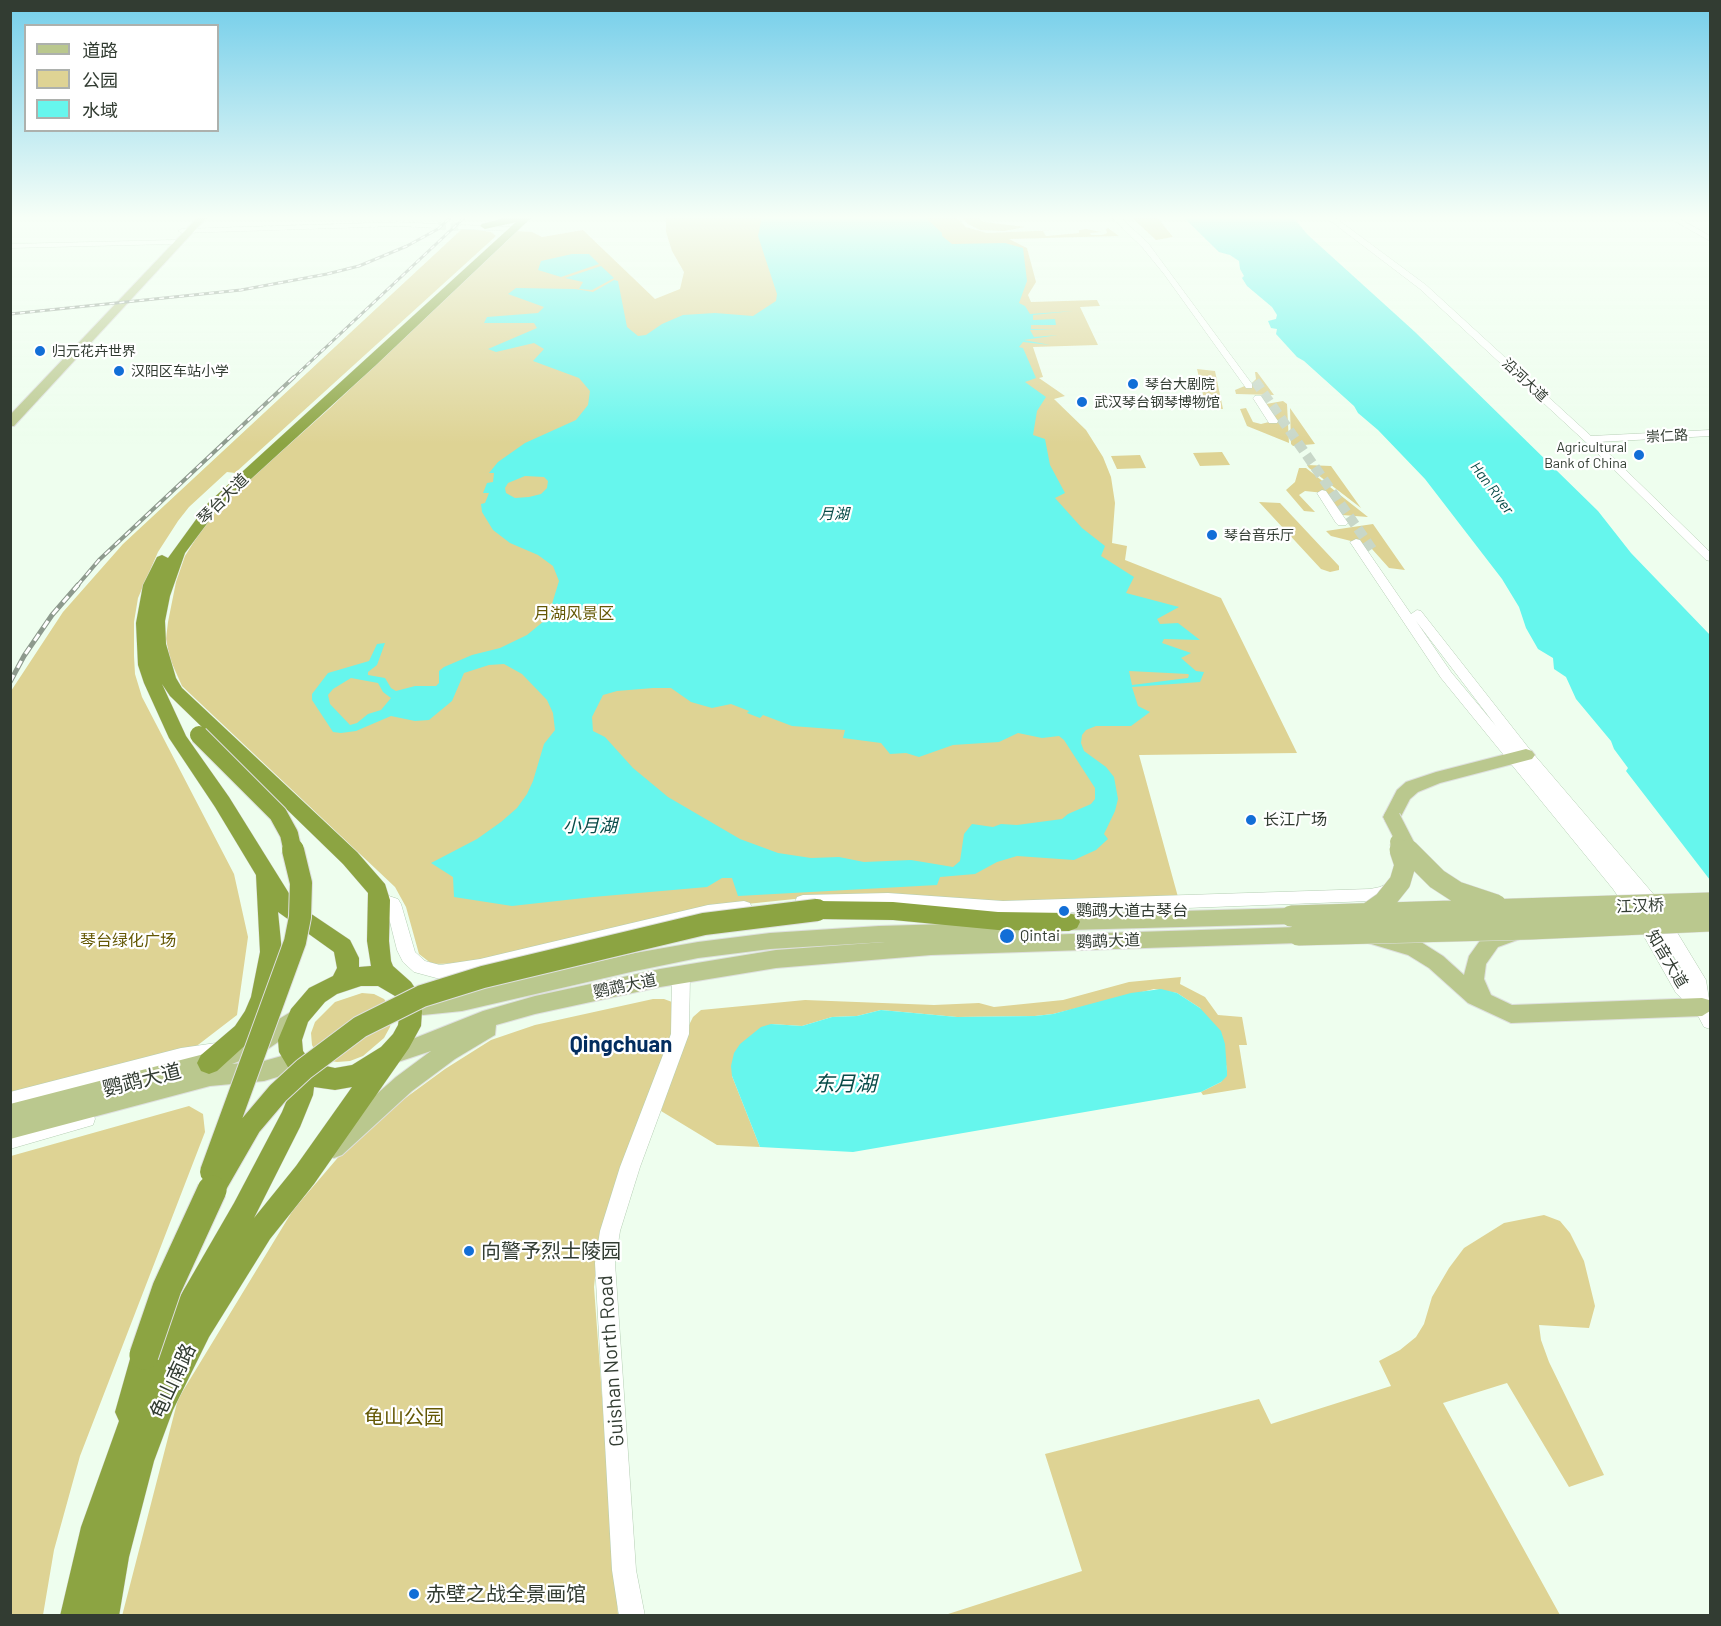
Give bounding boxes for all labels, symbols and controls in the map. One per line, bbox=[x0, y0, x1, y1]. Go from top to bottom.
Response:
legend bbox=[24, 24, 219, 132]
text: 道路 bbox=[82, 39, 118, 61]
text: 公园 bbox=[82, 69, 118, 91]
text: 水域 bbox=[82, 99, 118, 121]
place label: 归元花卉世界 bbox=[52, 343, 136, 359]
marker: 归元花卉世界 bbox=[33, 344, 47, 358]
street label: 沿河大道 bbox=[1499, 355, 1551, 405]
place label: 汉阳区车站小学 bbox=[131, 363, 229, 379]
marker: 汉阳区车站小学 bbox=[112, 364, 126, 378]
place label: 琴台大剧院 bbox=[1145, 376, 1215, 392]
marker: 琴台大剧院 bbox=[1126, 377, 1140, 391]
place label: 武汉琴台钢琴博物馆 bbox=[1094, 394, 1220, 410]
marker: 武汉琴台钢琴博物馆 bbox=[1075, 395, 1089, 409]
street label: 崇仁路 bbox=[1646, 427, 1688, 445]
place label: Agricultural Bank of China bbox=[1544, 439, 1627, 472]
marker: Agricultural Bank of China bbox=[1632, 448, 1646, 462]
water label: Han River bbox=[1467, 458, 1517, 518]
street label: 琴台大道 bbox=[194, 470, 252, 528]
water label: 月湖 bbox=[819, 505, 849, 523]
place label: 琴台音乐厅 bbox=[1224, 527, 1294, 543]
marker: 琴台音乐厅 bbox=[1205, 528, 1219, 542]
park label: 月湖风景区 bbox=[534, 604, 614, 624]
place label: 长江广场 bbox=[1263, 810, 1327, 830]
marker: 长江广场 bbox=[1244, 813, 1258, 827]
water label: 小月湖 bbox=[563, 815, 617, 837]
street label: 江汉桥 bbox=[1616, 896, 1664, 916]
place label: 鹦鹉大道古琴台 bbox=[1076, 901, 1188, 921]
marker: 鹦鹉大道古琴台 bbox=[1057, 904, 1071, 918]
place label: Qintai bbox=[1020, 926, 1060, 946]
marker: Qintai bbox=[998, 927, 1016, 945]
street label: 知音大道 bbox=[1642, 927, 1692, 991]
street label: 鹦鹉大道 bbox=[1076, 930, 1140, 952]
park label: 琴台绿化广场 bbox=[80, 931, 176, 951]
street label: 鹦鹉大道 bbox=[592, 970, 658, 1002]
district label: Qingchuan bbox=[570, 1032, 672, 1058]
street label: 鹦鹉大道 bbox=[100, 1059, 184, 1101]
water label: 东月湖 bbox=[814, 1071, 876, 1097]
place label: 向警予烈士陵园 bbox=[481, 1239, 621, 1263]
marker: 向警予烈士陵园 bbox=[462, 1244, 476, 1258]
street label: Guishan North Road bbox=[593, 1275, 629, 1447]
street label: 龟山南路 bbox=[145, 1340, 201, 1422]
park label: 龟山公园 bbox=[364, 1405, 444, 1429]
place label: 赤壁之战全景画馆 bbox=[426, 1582, 586, 1606]
marker: 赤壁之战全景画馆 bbox=[407, 1587, 421, 1601]

